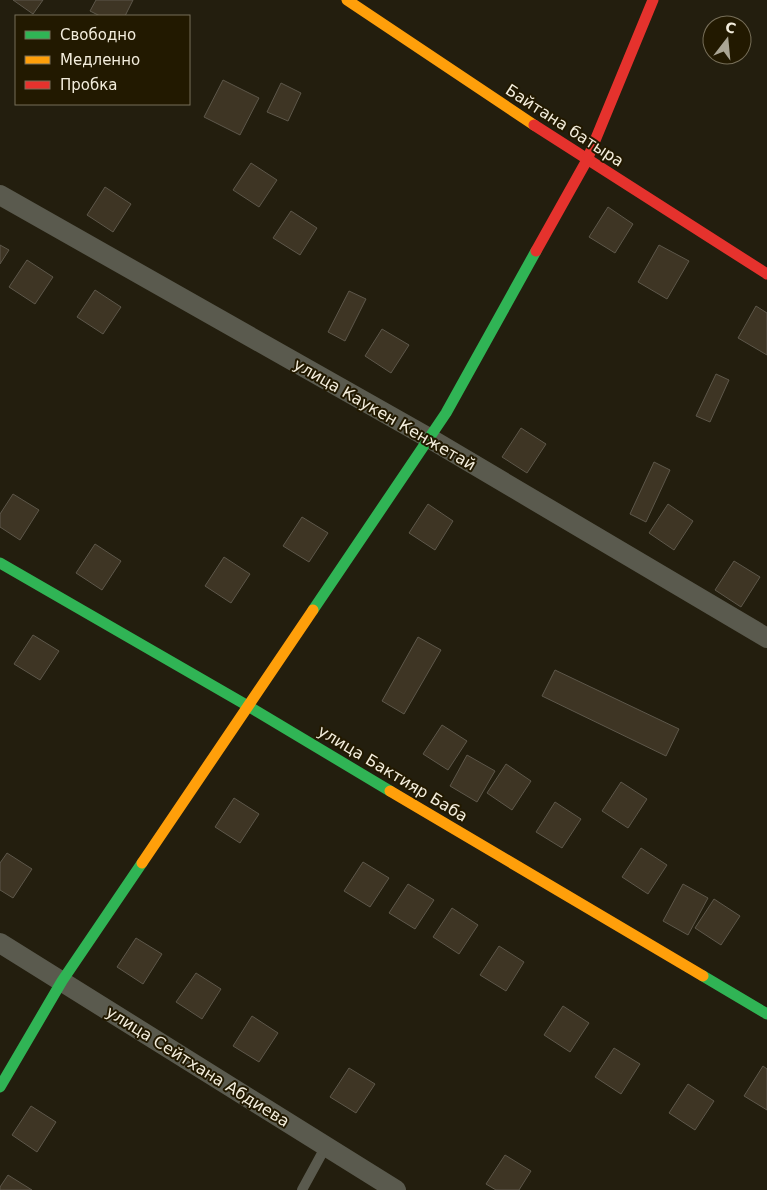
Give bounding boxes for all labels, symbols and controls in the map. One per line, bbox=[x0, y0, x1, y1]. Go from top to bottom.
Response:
legend bbox=[15, 15, 190, 105]
north arrow bbox=[702, 15, 752, 65]
text: С bbox=[723, 18, 738, 37]
text: Свободно bbox=[60, 26, 136, 44]
text: Медленно bbox=[60, 51, 140, 69]
text: Пробка bbox=[60, 76, 117, 94]
street label: Байтана батыра bbox=[502, 80, 627, 171]
street label: улица Каукен Кенжетай bbox=[290, 354, 479, 474]
street label: улица Бактияр Баба bbox=[314, 721, 471, 826]
street label: улица Сейтхана Абдиева bbox=[103, 1002, 293, 1131]

